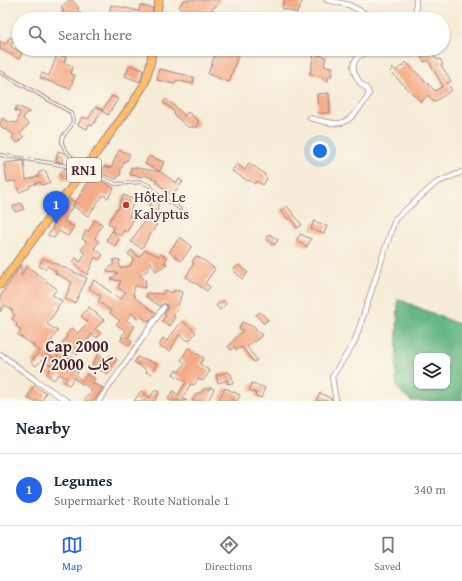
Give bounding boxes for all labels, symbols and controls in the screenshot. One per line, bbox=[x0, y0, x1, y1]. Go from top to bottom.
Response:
search box bbox=[12, 12, 450, 56]
icon: search bbox=[26, 23, 48, 45]
text: Search here bbox=[58, 24, 132, 45]
your location bbox=[310, 141, 330, 161]
road number: RN1 bbox=[67, 158, 101, 182]
place label: Hôtel Le Kalyptus bbox=[134, 186, 189, 224]
pin: 1 bbox=[43, 191, 69, 224]
marker: Hôtel Le Kalyptus bbox=[121, 200, 131, 210]
district label: Cap 2000 / كاب 2000 bbox=[39, 334, 115, 376]
map controls bbox=[414, 353, 450, 389]
button: layers bbox=[414, 353, 450, 389]
text: Nearby bbox=[16, 415, 70, 440]
text: Legumes bbox=[54, 470, 112, 491]
text: 1 bbox=[26, 480, 32, 499]
text: 340 m bbox=[414, 480, 446, 499]
text: Supermarket · Route Nationale 1 bbox=[54, 491, 229, 510]
tab: Map bbox=[61, 534, 83, 574]
tab: Directions bbox=[205, 534, 252, 574]
tab: Saved bbox=[374, 534, 401, 574]

